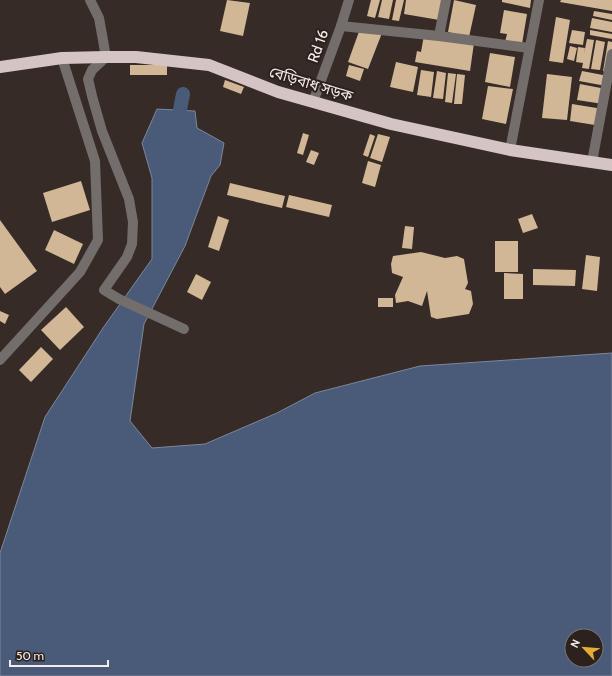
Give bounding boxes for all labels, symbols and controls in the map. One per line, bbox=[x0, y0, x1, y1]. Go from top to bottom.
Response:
street label: Rd 16 bbox=[304, 27, 332, 65]
street label: বেড়িবাধ সড়ক bbox=[267, 63, 356, 105]
north arrow bbox=[564, 628, 604, 668]
text: N bbox=[567, 637, 583, 650]
scale bar bbox=[10, 642, 108, 668]
text: 50 m bbox=[16, 648, 44, 663]

